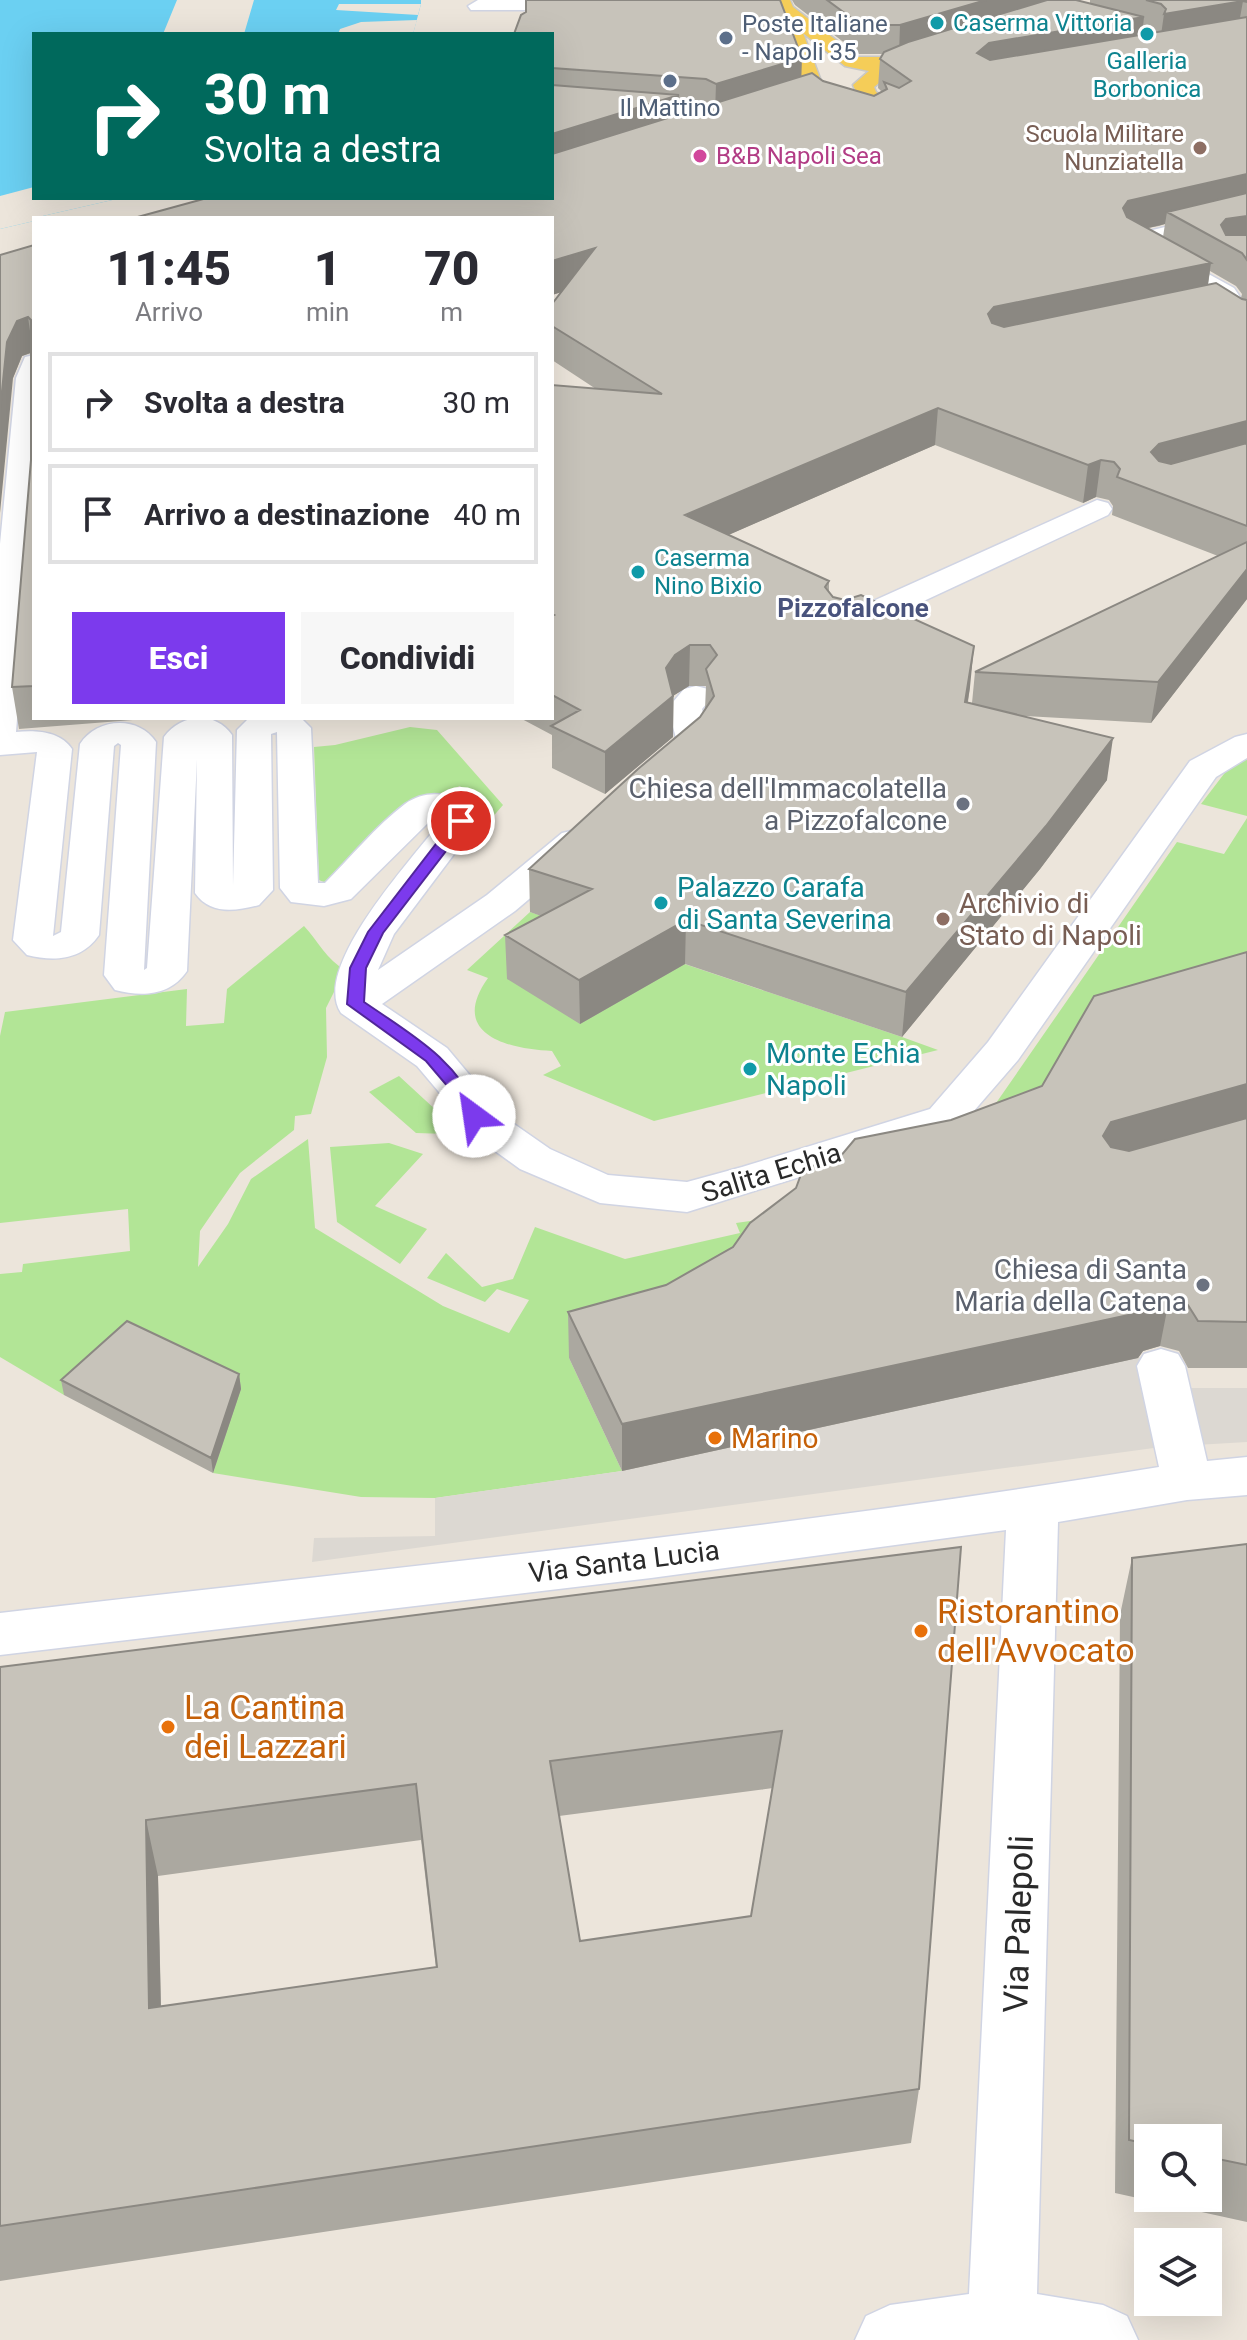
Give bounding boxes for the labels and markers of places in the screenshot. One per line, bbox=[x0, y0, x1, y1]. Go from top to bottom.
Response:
place label: Caserma Vittoria bbox=[953, 9, 1132, 37]
place label: Poste Italiane - Napoli 35 bbox=[742, 10, 888, 66]
marker: Caserma Vittoria bbox=[928, 14, 946, 32]
marker: Galleria Borbonica bbox=[1138, 25, 1156, 43]
marker: Poste Italiane - Napoli 35 bbox=[717, 29, 735, 47]
place label: Galleria Borbonica bbox=[1093, 47, 1201, 103]
marker: Il Mattino bbox=[661, 72, 679, 90]
place label: Il Mattino bbox=[620, 94, 720, 122]
place label: Scuola Militare Nunziatella bbox=[1025, 120, 1184, 176]
marker: Scuola Militare Nunziatella bbox=[1191, 139, 1209, 157]
place label: B&B Napoli Sea bbox=[716, 142, 882, 170]
marker: B&B Napoli Sea bbox=[691, 147, 709, 165]
place label: Caserma Nino Bixio bbox=[654, 544, 762, 600]
marker: Caserma Nino Bixio bbox=[629, 563, 647, 581]
place label: Chiesa dell'Immacolatella a Pizzofalcone bbox=[628, 772, 947, 837]
pin bbox=[427, 787, 495, 855]
marker: Chiesa dell'Immacolatella a Pizzofalcone bbox=[954, 795, 972, 813]
place label: Palazzo Carafa di Santa Severina bbox=[677, 871, 892, 936]
place label: Archivio di Stato di Napoli bbox=[959, 887, 1142, 952]
marker: Palazzo Carafa di Santa Severina bbox=[652, 894, 670, 912]
marker: Archivio di Stato di Napoli bbox=[934, 910, 952, 928]
place label: Monte Echia Napoli bbox=[766, 1037, 921, 1102]
marker: Monte Echia Napoli bbox=[741, 1060, 759, 1078]
place label: Chiesa di Santa Maria della Catena bbox=[954, 1253, 1187, 1318]
marker: Chiesa di Santa Maria della Catena bbox=[1194, 1276, 1212, 1294]
place label: Marino bbox=[731, 1422, 818, 1455]
marker: Marino bbox=[706, 1429, 724, 1447]
place label: Ristorantino dell'Avvocato bbox=[937, 1591, 1135, 1670]
marker: Ristorantino dell'Avvocato bbox=[912, 1622, 930, 1640]
place label: La Cantina dei Lazzari bbox=[184, 1687, 347, 1766]
marker: La Cantina dei Lazzari bbox=[159, 1718, 177, 1736]

